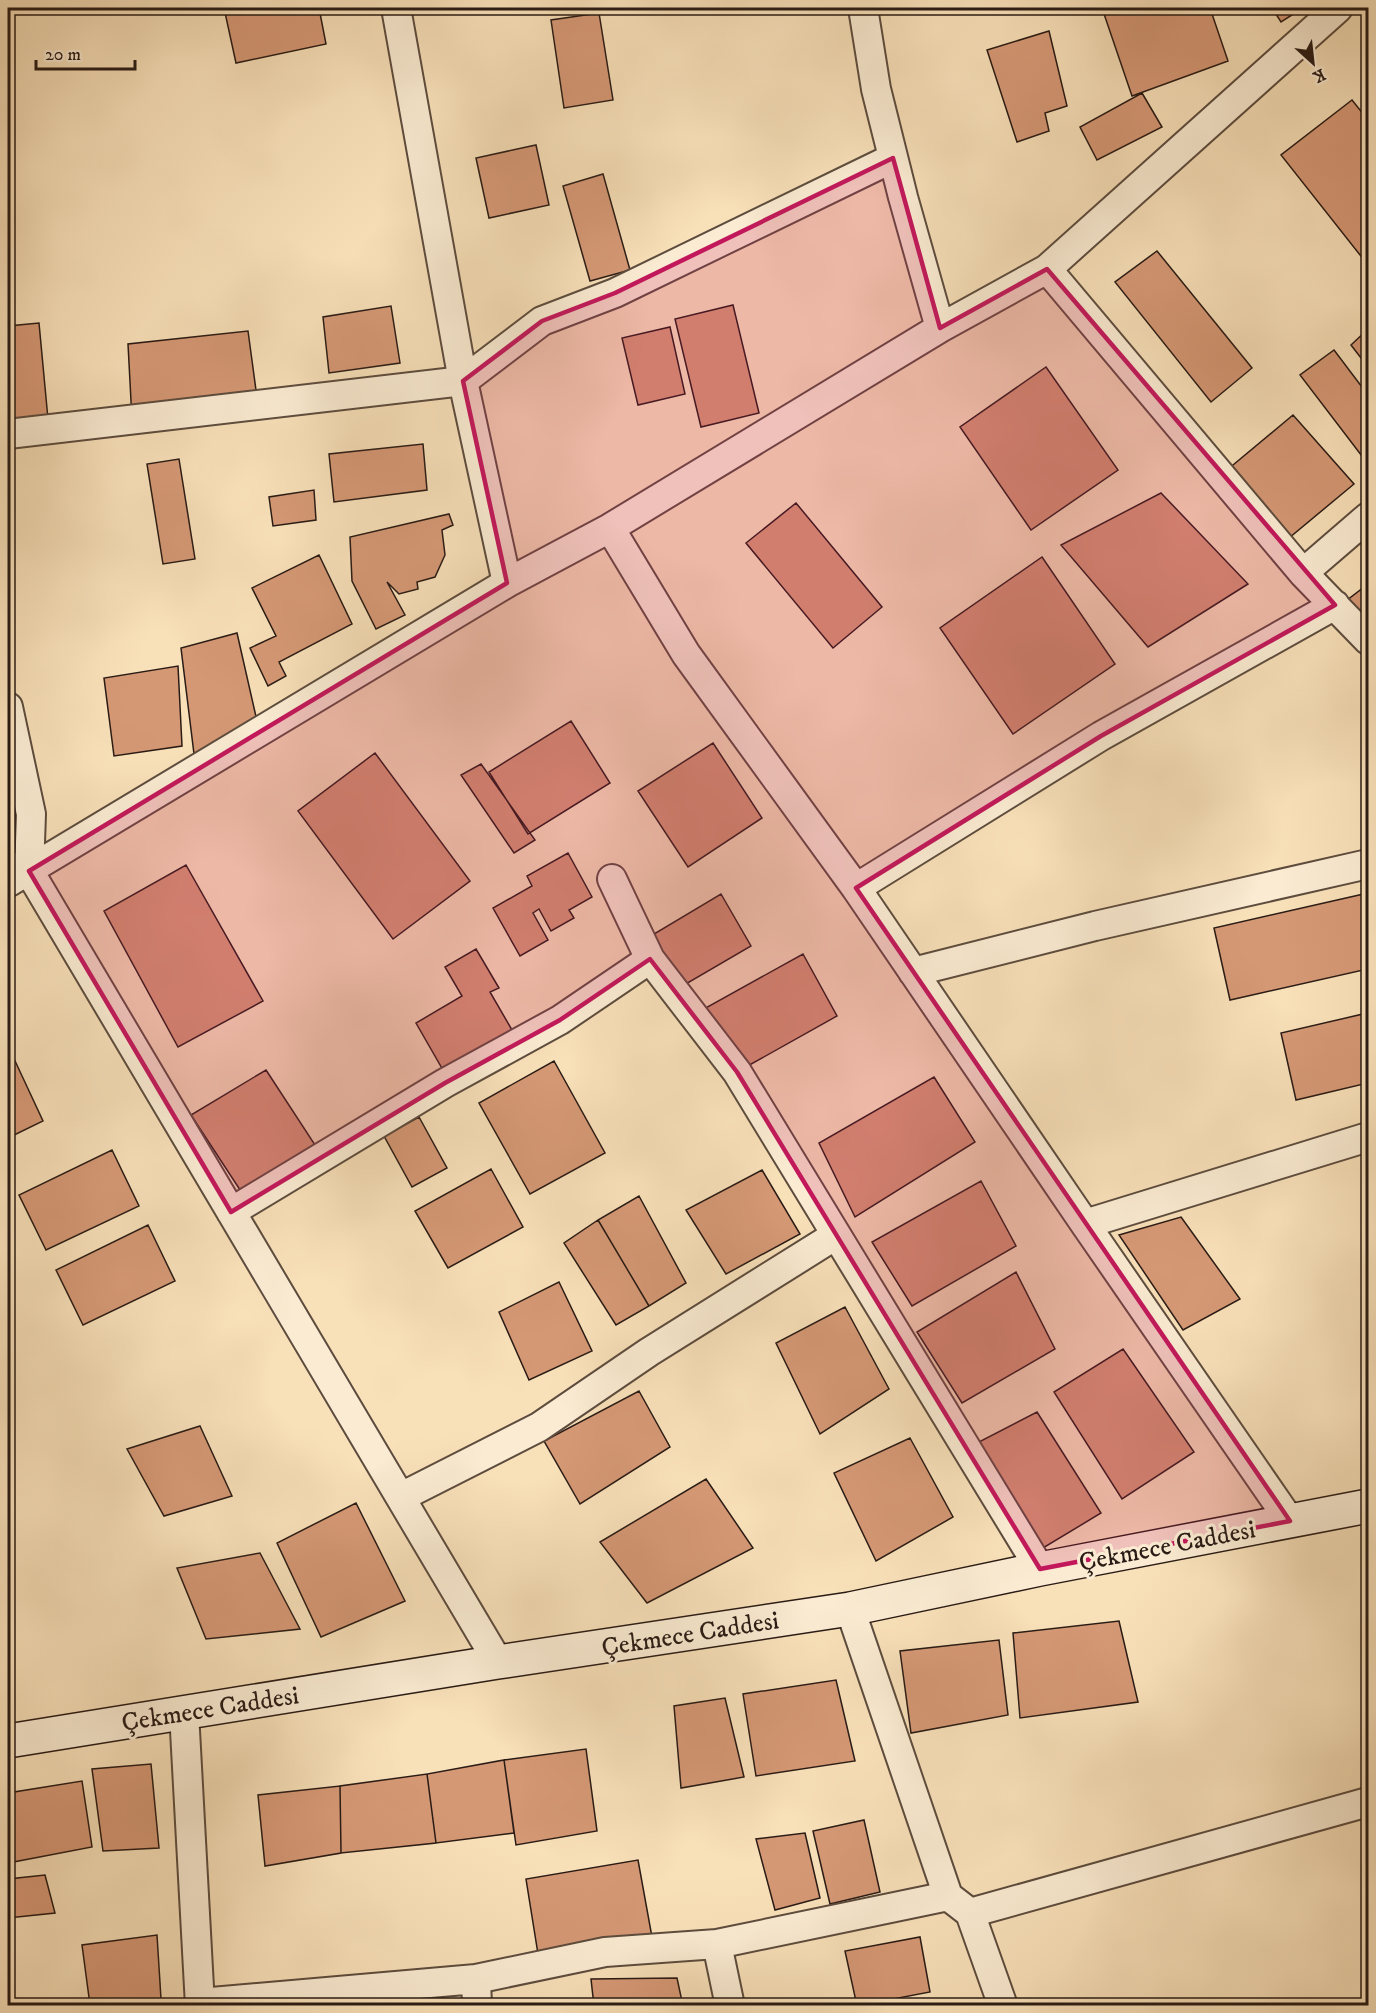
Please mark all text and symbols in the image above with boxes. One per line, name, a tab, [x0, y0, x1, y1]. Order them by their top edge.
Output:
scale bar	[36, 33, 135, 71]
north arrow	[1283, 33, 1343, 93]
text: 20 m	[45, 44, 81, 66]
text: K	[1309, 64, 1329, 87]
street label: Çekmece Caddesi	[1076, 1513, 1258, 1580]
street label: Çekmece Caddesi	[599, 1604, 781, 1665]
street label: Çekmece Caddesi	[119, 1679, 301, 1740]

